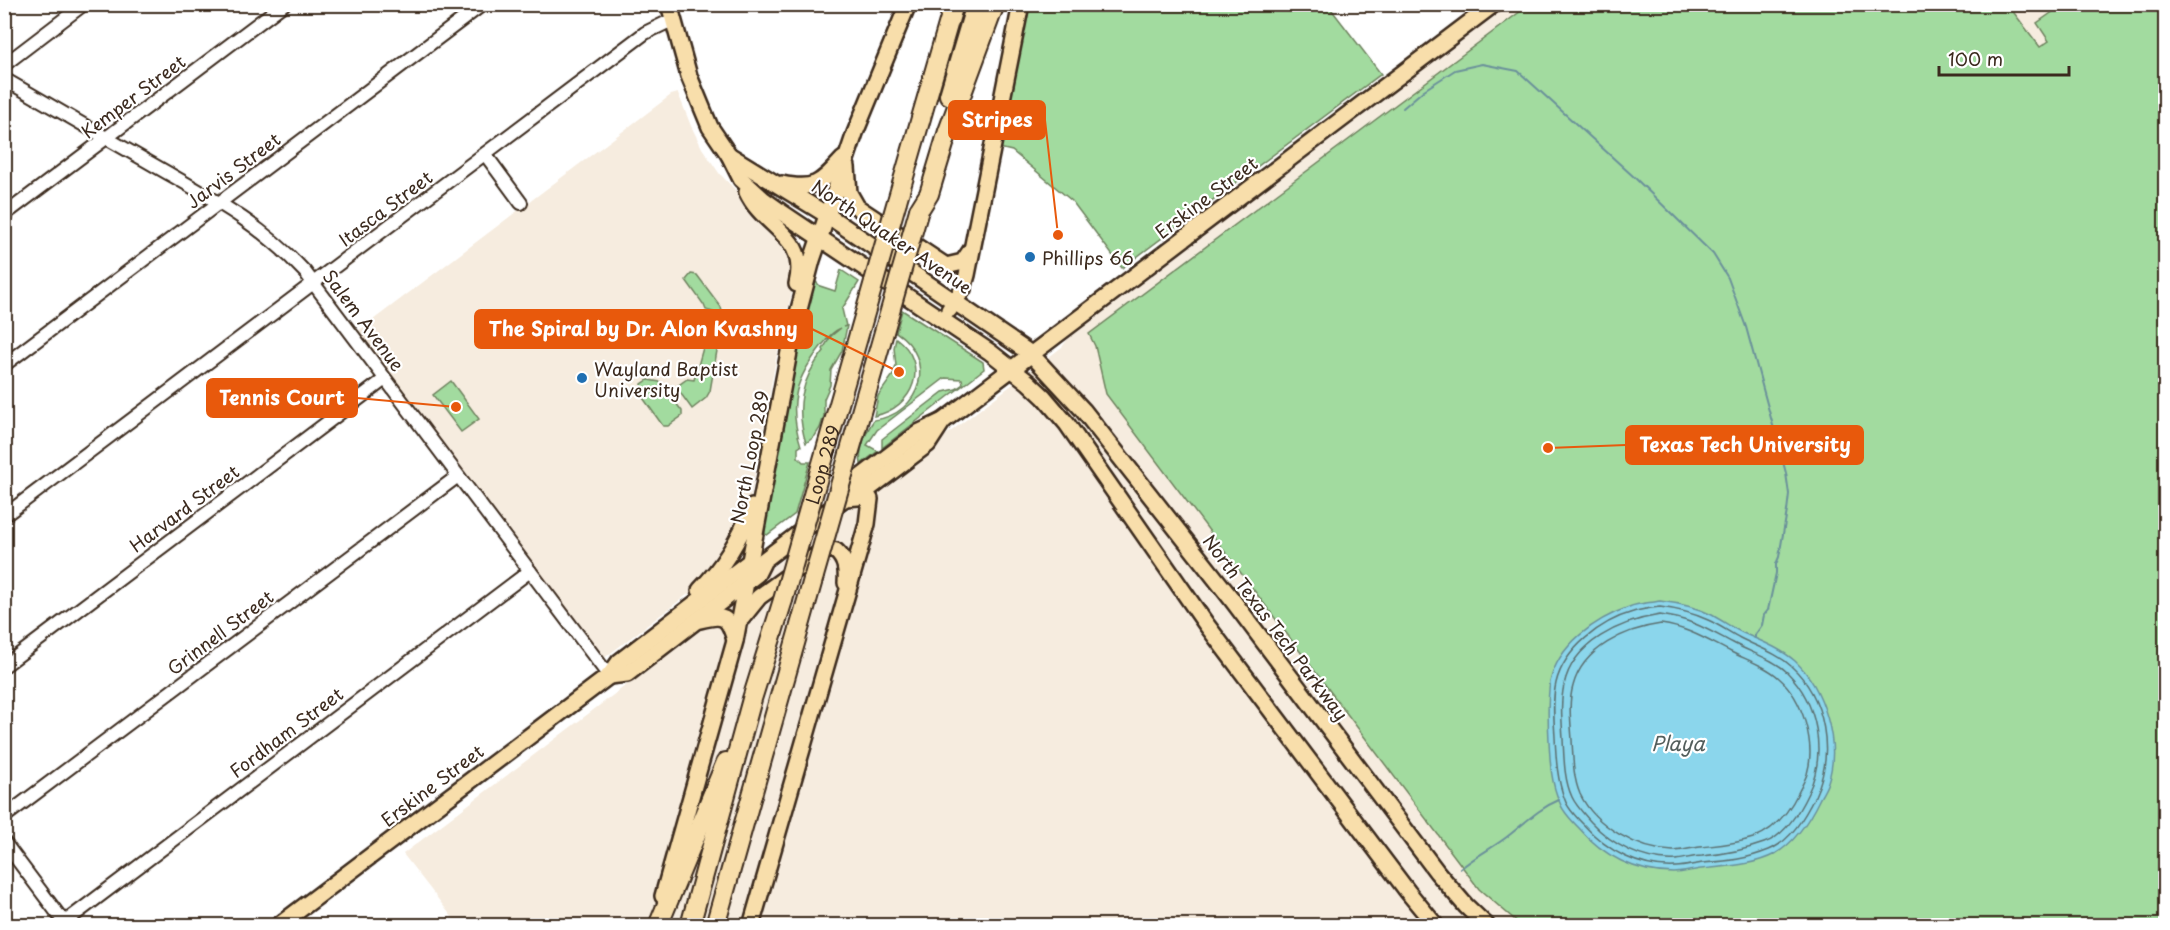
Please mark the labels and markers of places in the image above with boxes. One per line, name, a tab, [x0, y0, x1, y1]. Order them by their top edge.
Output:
callout: Stripes	[949, 101, 1045, 139]
place label: Phillips 66	[1042, 244, 1134, 271]
marker: Phillips 66	[1023, 250, 1037, 264]
callout: The Spiral by Dr. Alon Kvashny	[475, 310, 812, 348]
place label: Wayland Baptist University	[594, 355, 738, 403]
marker: Wayland Baptist University	[575, 371, 589, 385]
callout: Tennis Court	[207, 379, 357, 417]
callout: Texas Tech University	[1626, 426, 1863, 464]

